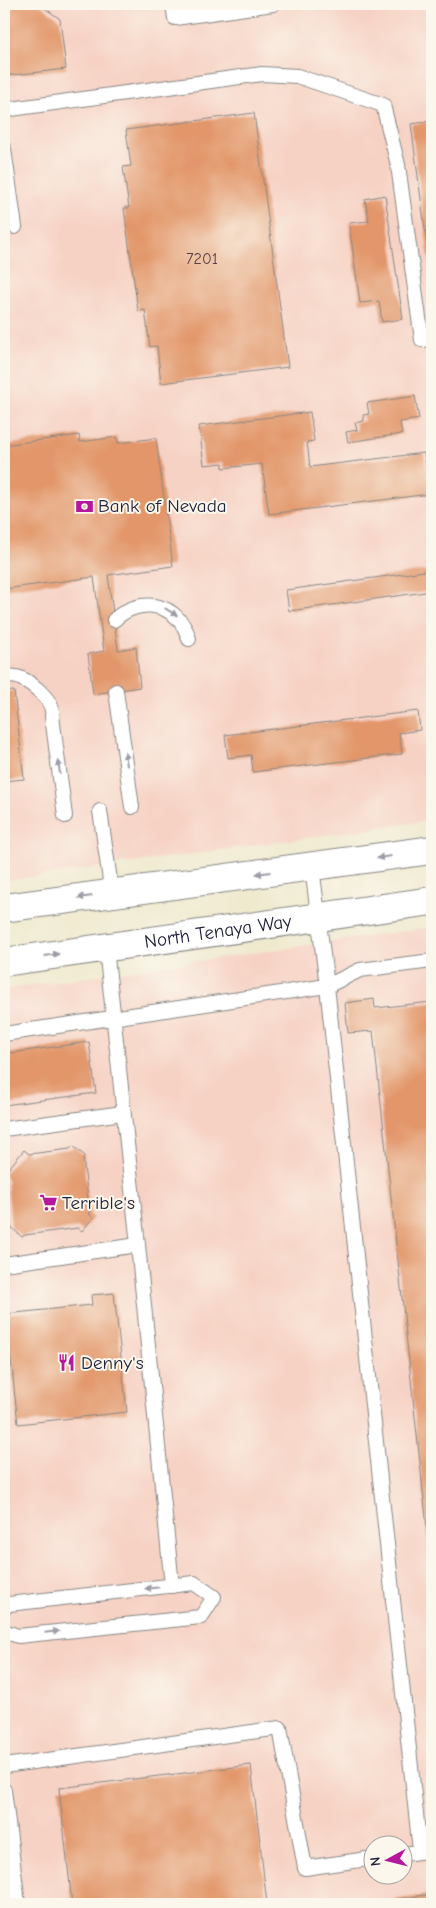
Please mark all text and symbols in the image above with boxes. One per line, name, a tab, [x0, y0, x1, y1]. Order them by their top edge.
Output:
house number: 7201	[186, 250, 218, 268]
place label: Bank of Nevada	[98, 495, 227, 517]
bank icon: Bank of Nevada	[74, 496, 94, 516]
one-way arrow	[165, 608, 178, 617]
one-way arrow	[121, 750, 129, 766]
one-way arrow	[54, 759, 62, 775]
one-way arrow	[376, 853, 392, 861]
one-way arrow	[255, 869, 271, 877]
one-way arrow	[77, 894, 93, 902]
street label: North Tenaya Way	[143, 910, 293, 953]
one-way arrow	[44, 951, 60, 959]
place label: Terrible's	[62, 1192, 135, 1214]
supermarket icon: Terrible's	[38, 1193, 58, 1213]
place label: Denny's	[81, 1352, 144, 1374]
restaurant icon: Denny's	[57, 1353, 77, 1373]
one-way arrow	[144, 1584, 160, 1592]
one-way arrow	[44, 1628, 60, 1636]
north arrow	[364, 1836, 414, 1886]
text: N	[367, 1856, 385, 1867]

